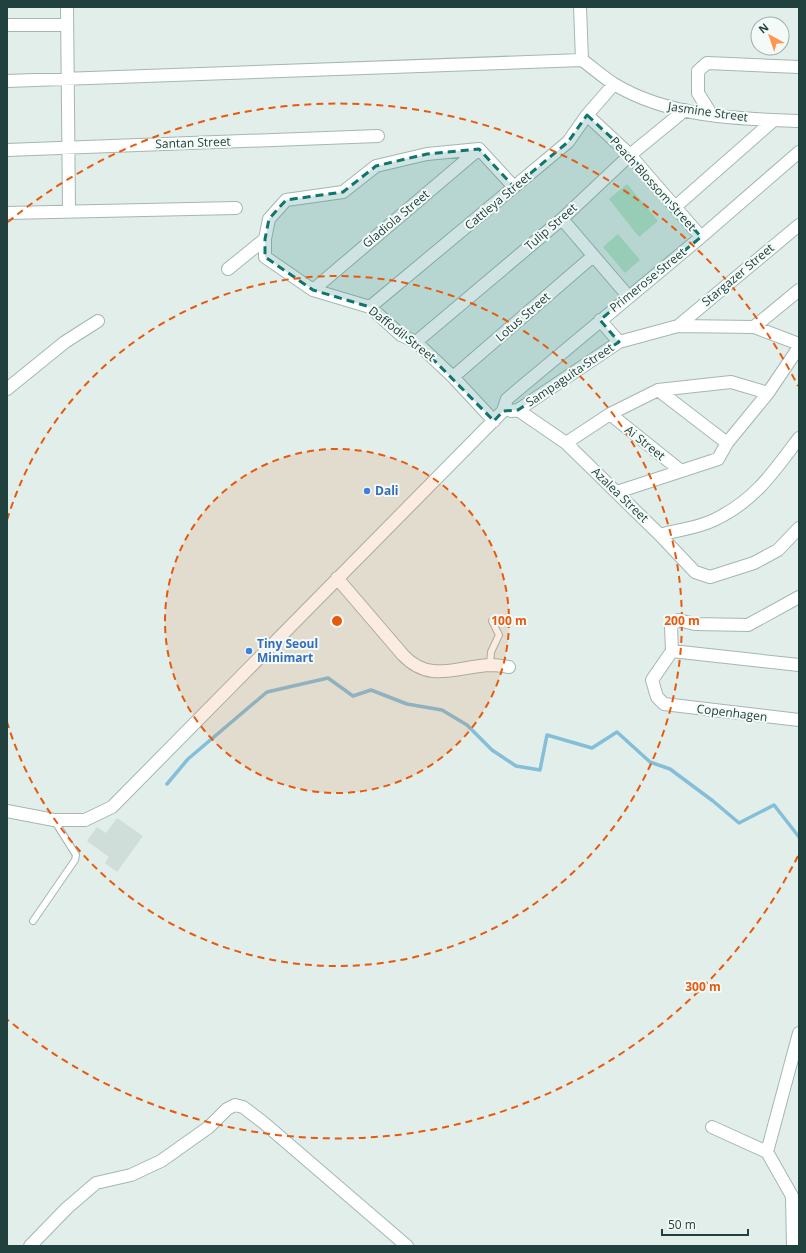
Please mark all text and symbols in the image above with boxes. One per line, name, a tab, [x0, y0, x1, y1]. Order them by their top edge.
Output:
north arrow	[750, 16, 790, 56]
text: N	[755, 19, 772, 37]
street label: Jasmine Street	[666, 97, 749, 126]
street label: Santan Street	[155, 133, 231, 152]
street label: Peach Blossom Street	[606, 133, 700, 234]
street label: Cattleya Street	[461, 168, 535, 233]
street label: Gladiola Street	[359, 186, 433, 252]
street label: Tulip Street	[521, 199, 580, 254]
street label: Stargazer Street	[698, 239, 777, 310]
street label: Primerose Street	[606, 243, 690, 316]
street label: Lotus Street	[492, 288, 554, 345]
street label: Daffodil Street	[365, 302, 439, 365]
street label: Sampaguita Street	[522, 339, 617, 410]
street label: Ai Street	[622, 421, 669, 464]
street label: Azalea Street	[588, 463, 652, 526]
place label: Dali	[375, 482, 398, 499]
marker: Dali	[362, 486, 372, 496]
text: 100 m	[491, 612, 527, 629]
text: 200 m	[664, 612, 700, 629]
centre of rings	[330, 614, 344, 628]
place label: Tiny Seoul Minimart	[257, 635, 318, 666]
marker: Tiny Seoul Minimart	[244, 646, 254, 656]
street label: Copenhagen	[696, 700, 768, 725]
text: 300 m	[685, 978, 721, 995]
scale bar	[662, 1211, 748, 1237]
text: 50 m	[668, 1216, 696, 1233]

